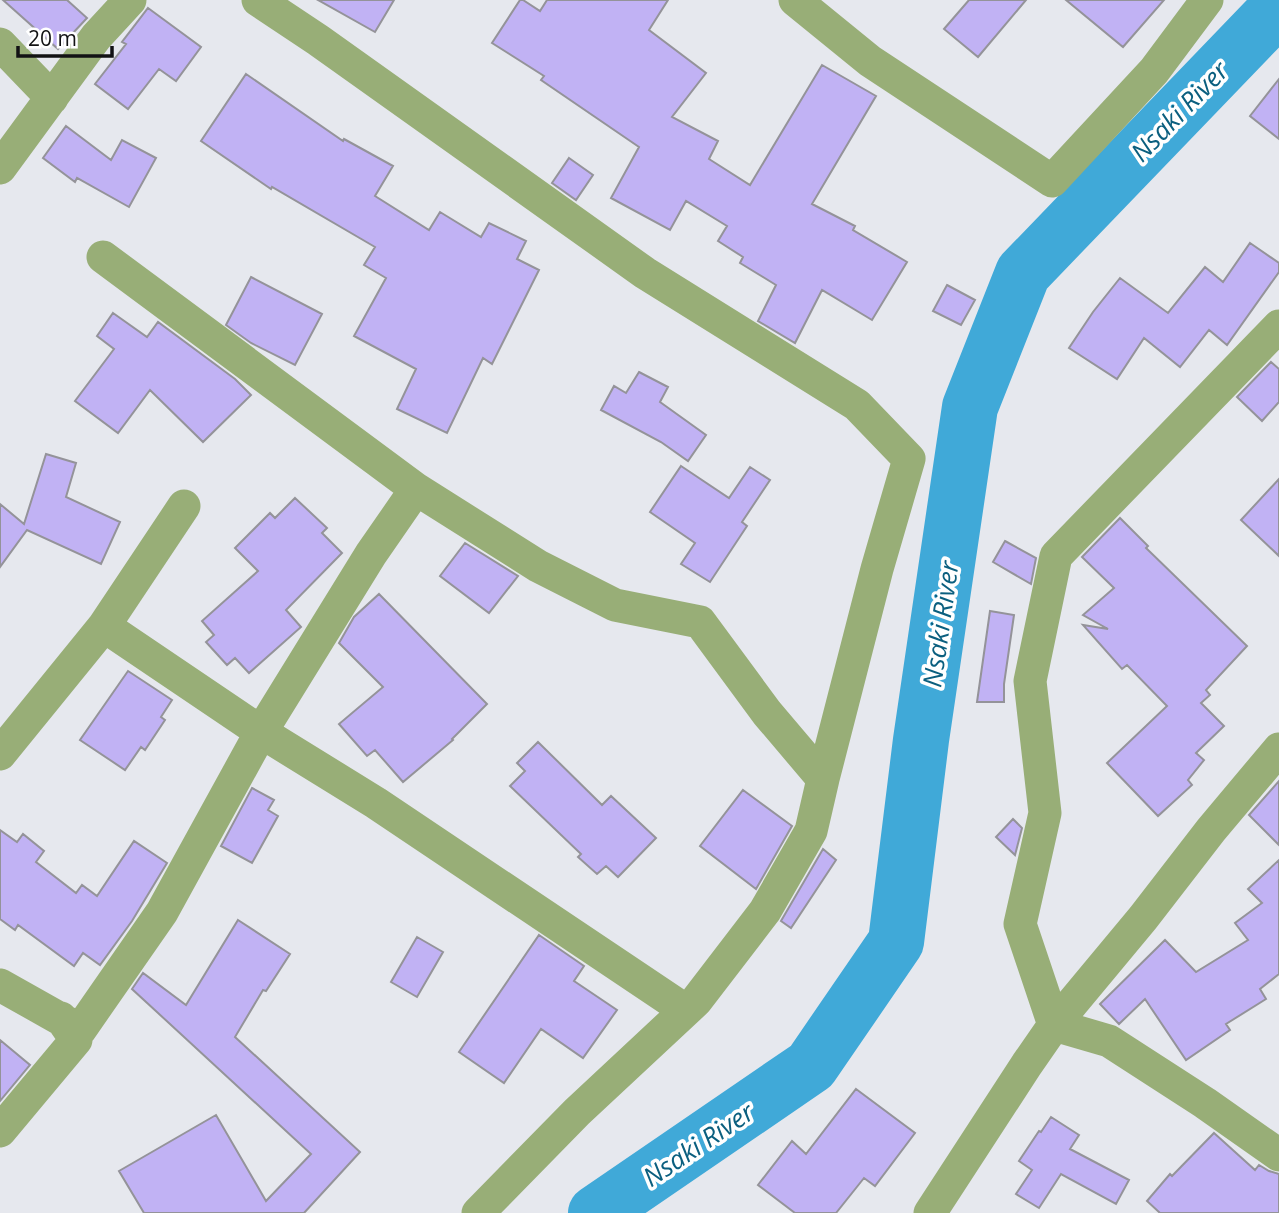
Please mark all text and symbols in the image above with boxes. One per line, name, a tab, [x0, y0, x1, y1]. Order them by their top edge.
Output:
scale bar	[18, 14, 112, 58]
text: 20 m	[28, 24, 77, 52]
water label: Nsaki River	[1122, 52, 1237, 169]
water label: Nsaki River	[913, 557, 967, 689]
water label: Nsaki River	[635, 1093, 762, 1194]

